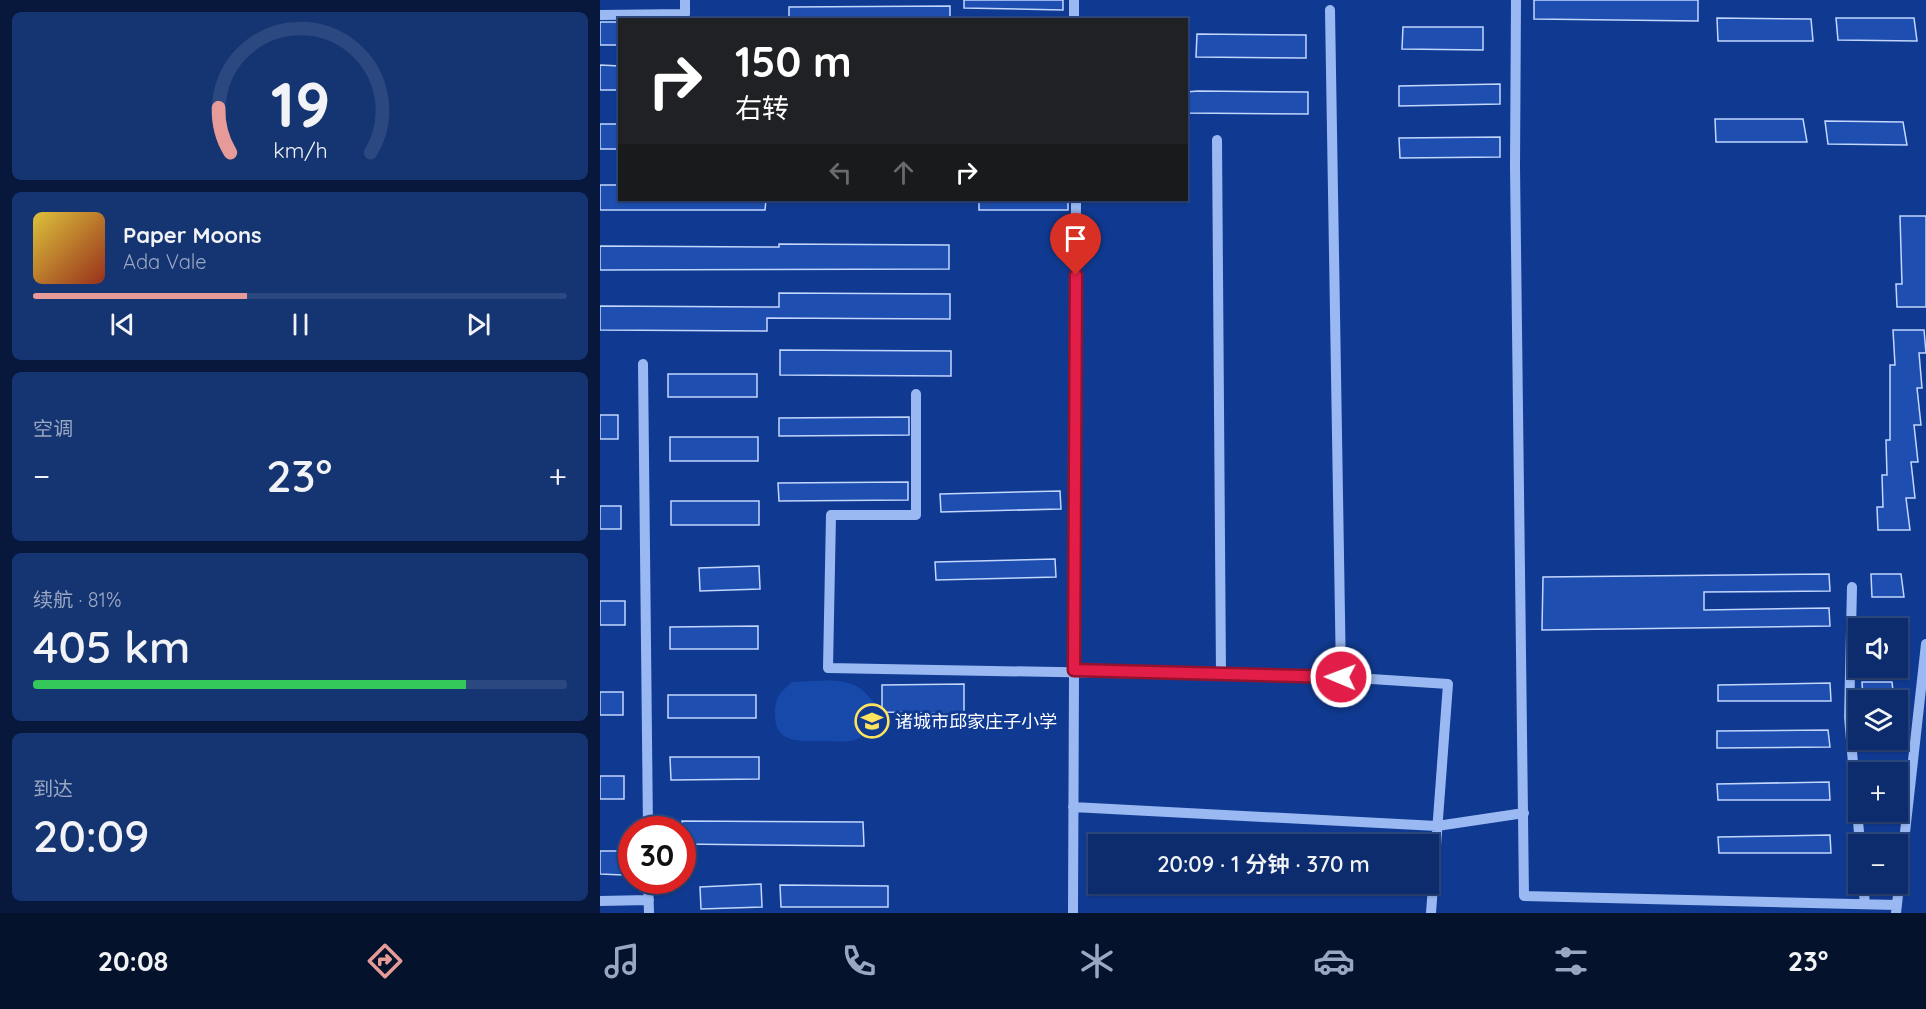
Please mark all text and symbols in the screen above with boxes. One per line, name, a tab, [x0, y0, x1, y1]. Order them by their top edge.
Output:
text: 150 m	[735, 35, 852, 88]
icon: right	[636, 42, 714, 120]
text: 19	[270, 65, 330, 143]
text: 右转	[735, 91, 789, 125]
text: km/h	[273, 137, 327, 163]
icon: left	[824, 156, 857, 189]
icon: ahead	[887, 156, 920, 189]
icon: right	[950, 156, 983, 189]
pin	[1050, 213, 1101, 275]
text: Paper Moons	[123, 221, 262, 249]
icon: arrive	[1059, 222, 1092, 255]
text: Ada Vale	[123, 249, 207, 274]
icon: previous	[106, 308, 139, 341]
icon: pause	[284, 308, 317, 341]
icon: next	[462, 308, 495, 341]
text: 空调	[33, 416, 73, 441]
text: 23°	[266, 447, 332, 503]
text: −	[33, 455, 50, 496]
text: +	[548, 455, 567, 496]
text: 续航 · 81%	[33, 587, 122, 612]
text: 405 km	[33, 618, 190, 674]
map controls	[1848, 618, 1908, 894]
button: sound	[1848, 618, 1908, 678]
position arrow	[1309, 645, 1373, 709]
button: layers	[1848, 690, 1908, 750]
school or university icon: 诸城市邱家庄子小学	[854, 703, 890, 739]
place label: 诸城市邱家庄子小学	[895, 710, 1057, 733]
button: +	[1848, 762, 1908, 822]
text: 到达	[33, 776, 73, 801]
text: 20:09	[33, 807, 150, 863]
speed limit sign: 30	[618, 816, 696, 894]
button: −	[1848, 834, 1908, 894]
text: 20:09 · 1 分钟 · 370 m	[1157, 850, 1370, 878]
icon: directions	[364, 940, 406, 982]
icon: music	[601, 940, 643, 982]
icon: phone	[838, 940, 880, 982]
icon: climate	[1076, 940, 1118, 982]
icon: car	[1313, 940, 1355, 982]
icon: filters	[1550, 940, 1592, 982]
text: 20:08	[98, 944, 168, 978]
text: 23°	[1788, 944, 1828, 978]

